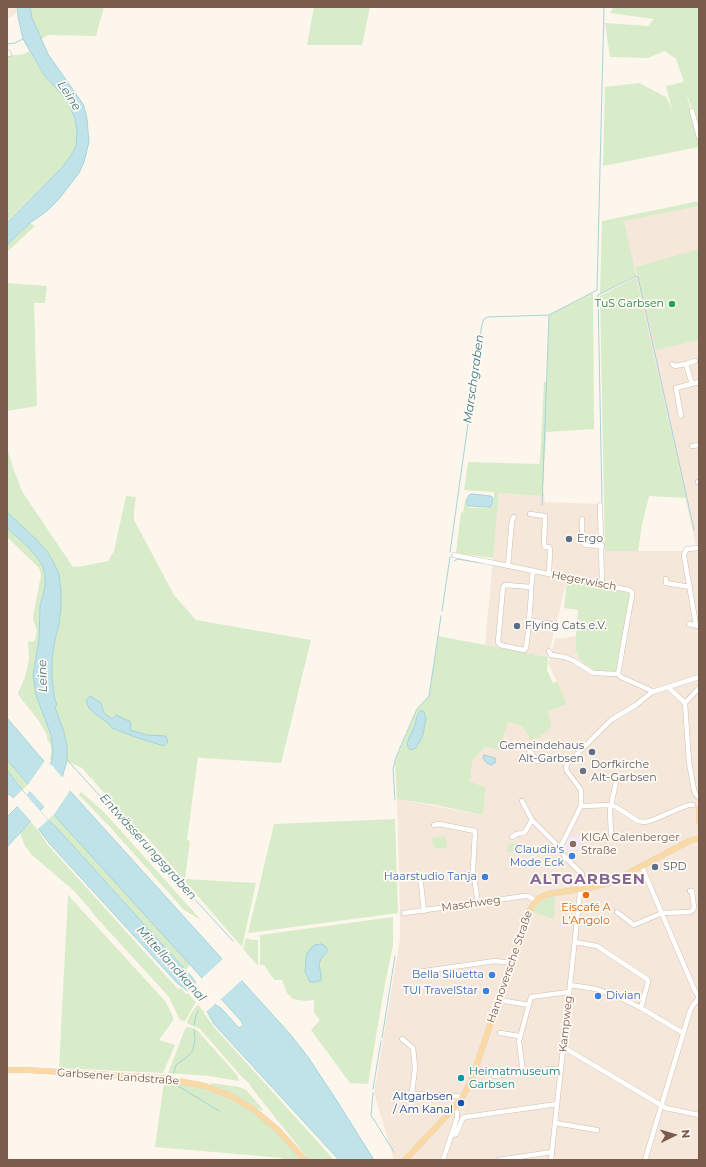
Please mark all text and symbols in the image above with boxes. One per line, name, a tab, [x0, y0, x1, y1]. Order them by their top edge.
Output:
water label: Leine	[54, 78, 84, 114]
place label: TuS Garbsen	[595, 297, 664, 311]
marker: TuS Garbsen	[667, 299, 677, 309]
water label: Marschgraben	[461, 334, 487, 424]
place label: Ergo	[577, 532, 603, 546]
marker: Ergo	[564, 534, 574, 544]
street label: Hegerwisch	[550, 568, 618, 594]
place label: Flying Cats e.V.	[525, 619, 607, 633]
marker: Flying Cats e.V.	[512, 621, 522, 631]
water label: Leine	[35, 659, 51, 693]
place label: Gemeindehaus Alt-Garbsen	[499, 739, 584, 765]
marker: Gemeindehaus Alt-Garbsen	[587, 747, 597, 757]
place label: Dorfkirche Alt-Garbsen	[591, 758, 657, 784]
marker: Dorfkirche Alt-Garbsen	[578, 766, 588, 776]
water label: Entwässerungsgraben	[96, 791, 200, 903]
place label: KIGA Calenberger Straße	[581, 831, 680, 857]
marker: KIGA Calenberger Straße	[568, 839, 578, 849]
place label: Claudia's Mode Eck	[510, 843, 564, 869]
marker: Claudia's Mode Eck	[567, 851, 577, 861]
place label: SPD	[663, 860, 687, 874]
marker: SPD	[650, 862, 660, 872]
place label: Haarstudio Tanja	[384, 870, 477, 884]
district label: ALTGARBSEN	[530, 871, 646, 889]
marker: Haarstudio Tanja	[480, 872, 490, 882]
marker: Eiscafé A L'Angolo	[581, 890, 591, 900]
street label: Maschweg	[441, 893, 501, 915]
place label: Eiscafé A L'Angolo	[561, 901, 611, 927]
street label: Hannoversche Straße	[485, 909, 535, 1025]
water label: Mittellandkanal	[133, 923, 209, 1005]
place label: Bella Siluetta	[412, 968, 484, 982]
marker: Bella Siluetta	[487, 970, 497, 980]
place label: TUI TravelStar	[403, 984, 478, 998]
marker: TUI TravelStar	[481, 986, 491, 996]
place label: Divian	[606, 989, 641, 1003]
marker: Divian	[593, 991, 603, 1001]
street label: Kampweg	[556, 995, 576, 1053]
place label: Heimatmuseum Garbsen	[469, 1065, 560, 1091]
street label: Garbsener Landstraße	[57, 1066, 179, 1088]
marker: Heimatmuseum Garbsen	[456, 1073, 466, 1083]
place label: Altgarbsen / Am Kanal	[393, 1090, 453, 1116]
marker: Altgarbsen / Am Kanal	[456, 1098, 466, 1108]
north arrow	[654, 1115, 694, 1155]
text: N	[679, 1129, 693, 1139]

